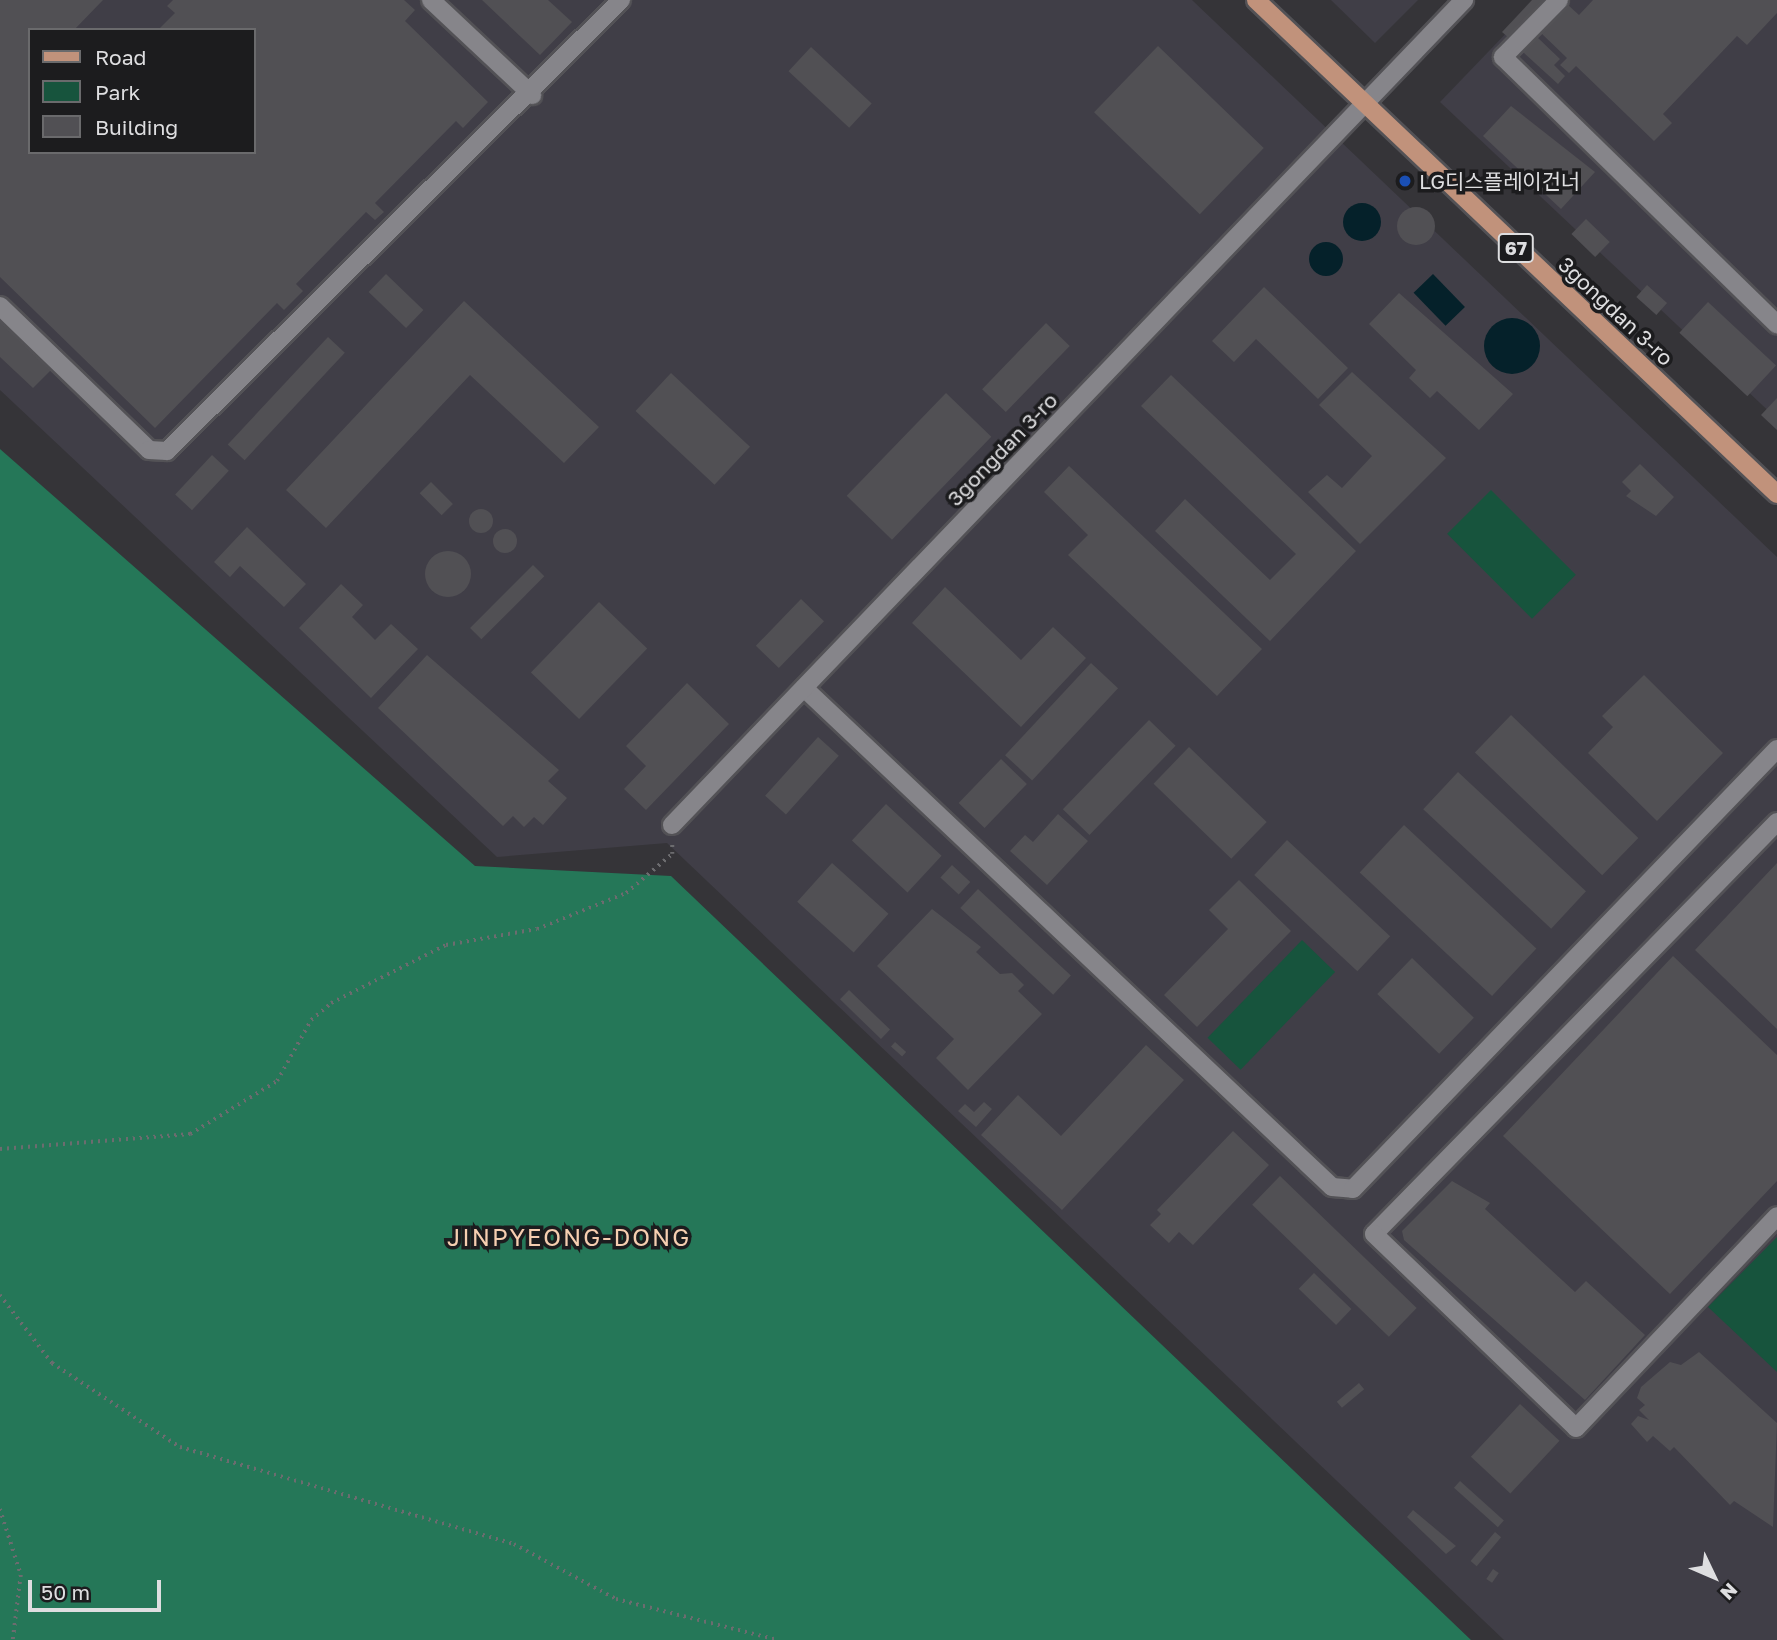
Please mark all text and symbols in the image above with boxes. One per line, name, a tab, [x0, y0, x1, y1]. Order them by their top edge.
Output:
legend	[28, 28, 256, 154]
text: Road	[95, 44, 146, 70]
text: Park	[95, 79, 140, 105]
text: Building	[95, 114, 178, 140]
place label: LG디스플레이건너	[1419, 168, 1580, 194]
marker: LG디스플레이건너	[1397, 173, 1413, 189]
road number: 67	[1497, 232, 1535, 264]
street label: 3gongdan 3-ro	[1553, 252, 1679, 370]
street label: 3gongdan 3-ro	[942, 387, 1062, 511]
district label: JINPYEONG-DONG	[449, 1223, 689, 1251]
north arrow	[1679, 1542, 1749, 1612]
scale bar	[32, 1566, 164, 1610]
text: 50 m	[41, 1579, 90, 1605]
text: N	[1716, 1579, 1743, 1605]

